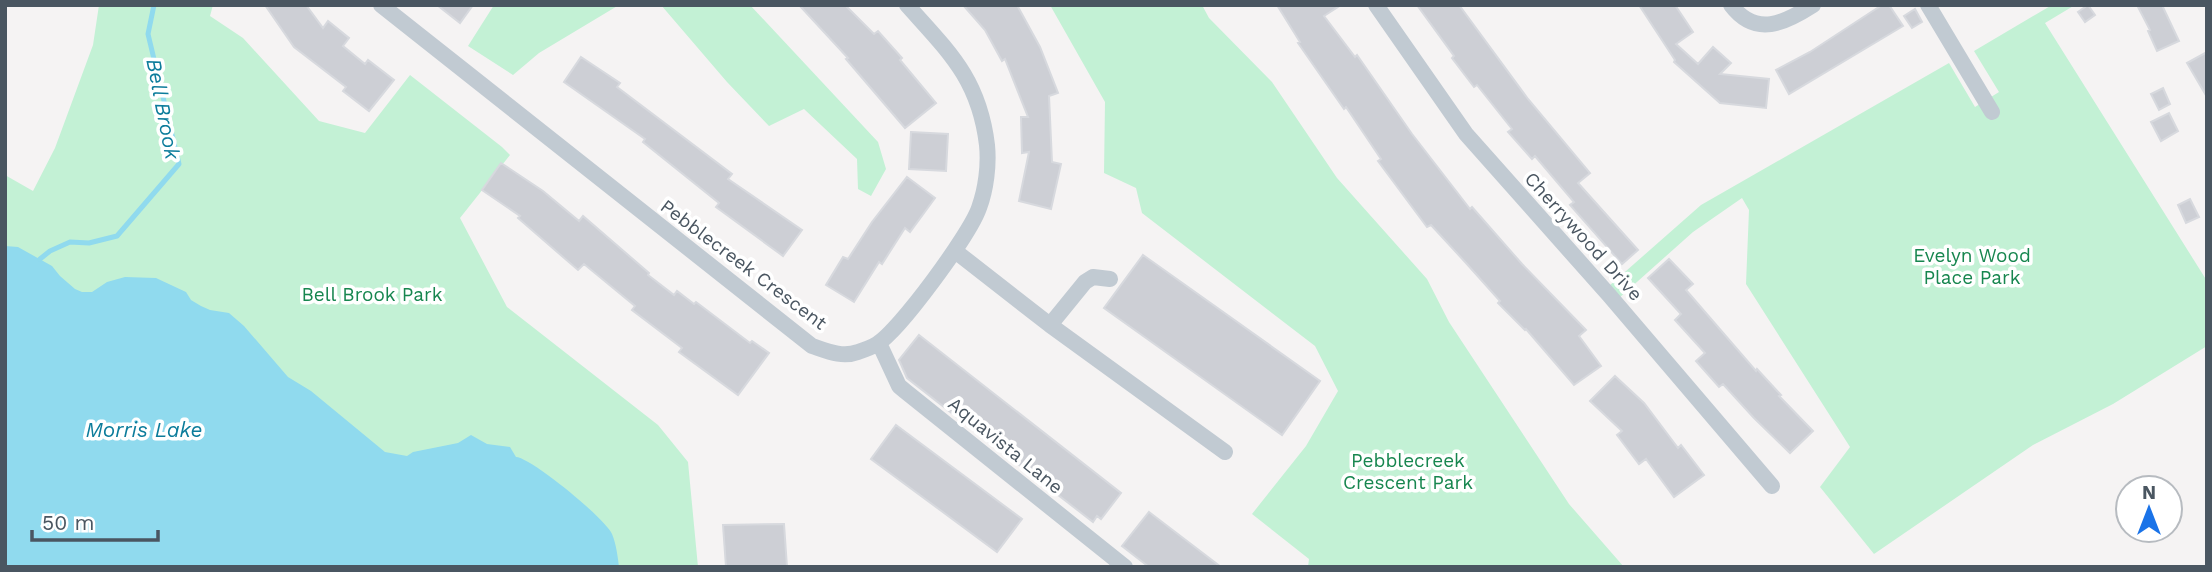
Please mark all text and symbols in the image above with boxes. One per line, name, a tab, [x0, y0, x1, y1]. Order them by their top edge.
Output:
water label: Bell Brook	[141, 56, 186, 162]
street label: Cherrywood Drive	[1520, 167, 1647, 305]
street label: Pebblecreek Crescent	[656, 194, 832, 335]
park label: Evelyn Wood Place Park	[1913, 244, 2031, 289]
park label: Bell Brook Park	[301, 283, 443, 306]
street label: Aquavista Lane	[944, 392, 1068, 499]
water label: Morris Lake	[85, 417, 203, 442]
park label: Pebblecreek Crescent Park	[1343, 449, 1473, 494]
north arrow	[2114, 474, 2184, 544]
text: N	[2142, 481, 2156, 504]
scale bar	[32, 498, 158, 542]
text: 50 m	[42, 510, 94, 535]

